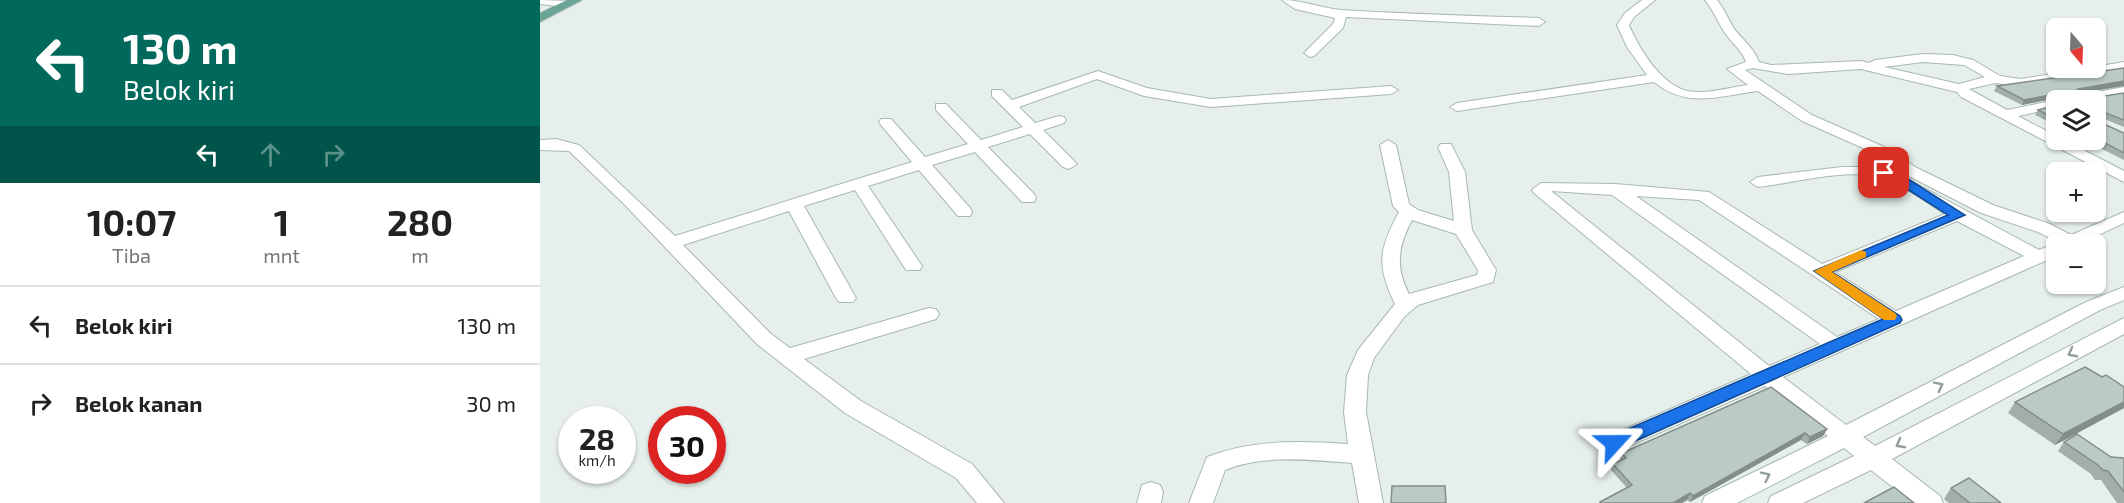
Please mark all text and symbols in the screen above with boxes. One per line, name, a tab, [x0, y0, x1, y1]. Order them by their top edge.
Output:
north arrow	[2046, 18, 2106, 78]
map controls	[2046, 18, 2106, 294]
text: 130 m	[123, 22, 238, 72]
icon: left	[24, 24, 102, 102]
text: Belok kiri	[123, 73, 235, 105]
button: layers	[2046, 90, 2106, 150]
icon: left	[191, 138, 224, 171]
icon: ahead	[254, 138, 287, 171]
icon: right	[317, 138, 350, 171]
pin	[1858, 147, 1909, 198]
icon: arrive	[1867, 156, 1900, 189]
button: +	[2046, 162, 2106, 222]
text: 10:07	[87, 200, 176, 243]
text: 1	[274, 200, 289, 243]
text: 280	[387, 200, 453, 243]
button: −	[2046, 234, 2106, 294]
text: Tiba	[112, 243, 151, 267]
text: mnt	[263, 243, 300, 267]
text: m	[411, 243, 429, 267]
icon: left	[24, 309, 57, 342]
text: Belok kiri	[75, 312, 172, 338]
text: 130 m	[458, 312, 516, 338]
one-way arrow	[2068, 346, 2079, 357]
one-way arrow	[1932, 381, 1943, 393]
icon: right	[24, 387, 57, 420]
text: Belok kanan	[75, 390, 202, 416]
text: 30 m	[466, 390, 516, 416]
speed limit sign: 30	[648, 406, 726, 484]
position arrow	[1582, 411, 1646, 475]
text: 28	[579, 420, 615, 456]
one-way arrow	[1896, 437, 1906, 448]
text: km/h	[578, 451, 616, 469]
one-way arrow	[1760, 472, 1771, 484]

